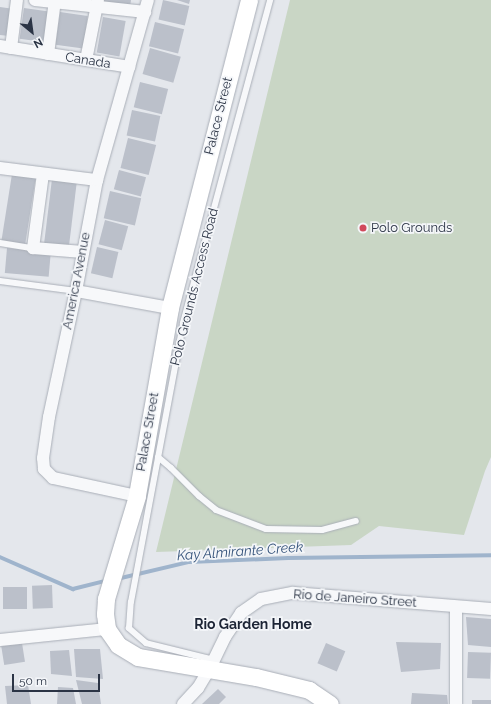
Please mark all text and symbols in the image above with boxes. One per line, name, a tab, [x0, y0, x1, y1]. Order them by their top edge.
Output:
north arrow	[12, 12, 52, 52]
text: N	[31, 35, 45, 51]
street label: Canada	[64, 50, 112, 72]
street label: Palace Street	[202, 75, 236, 157]
street label: Polo Grounds Access Road	[168, 206, 222, 368]
place label: Polo Grounds	[371, 220, 452, 236]
marker: Polo Grounds	[358, 223, 368, 233]
street label: America Avenue	[60, 231, 94, 331]
street label: Palace Street	[133, 391, 163, 473]
water label: Kay Almirante Creek	[176, 538, 304, 564]
street label: Rio de Janeiro Street	[293, 587, 417, 611]
district label: Rio Garden Home	[194, 616, 312, 632]
scale bar	[14, 666, 102, 692]
text: 50 m	[19, 674, 47, 688]

